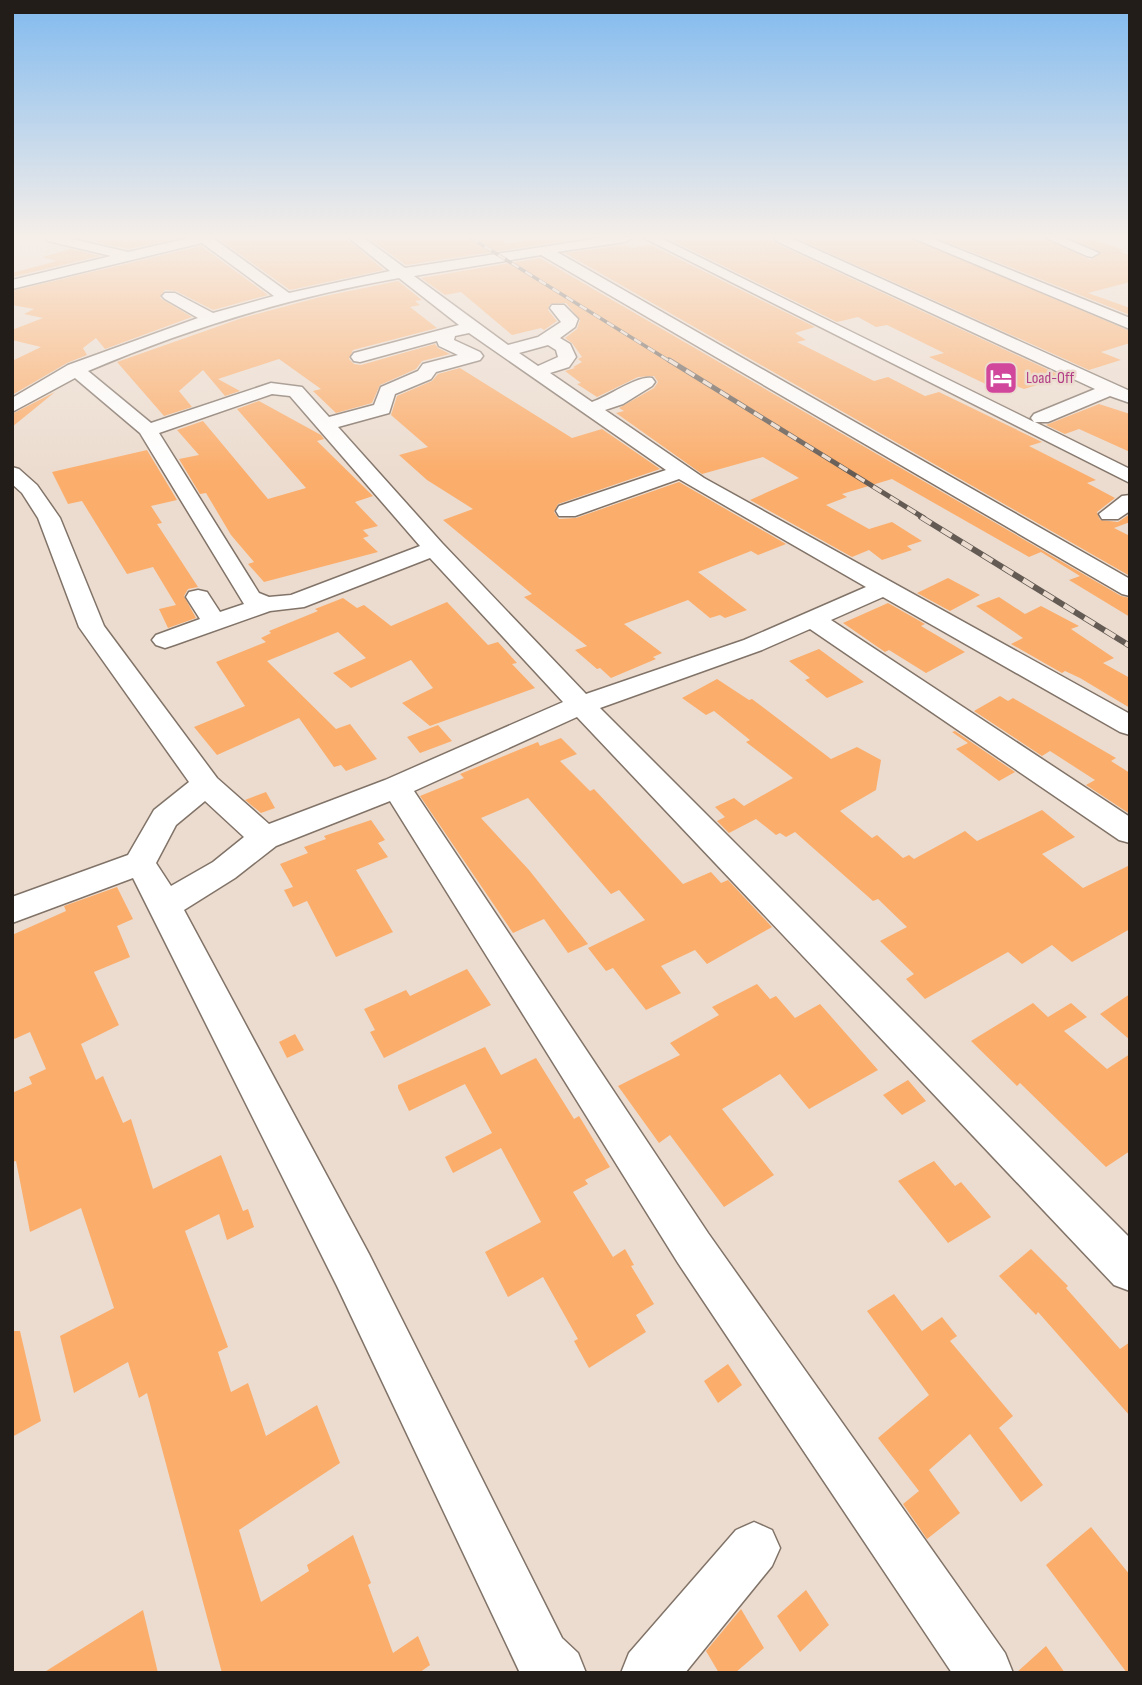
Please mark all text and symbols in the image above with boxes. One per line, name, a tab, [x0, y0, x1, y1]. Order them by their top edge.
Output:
hotel icon: Load-Off	[982, 359, 1020, 397]
place label: Load-Off	[1026, 369, 1075, 388]

